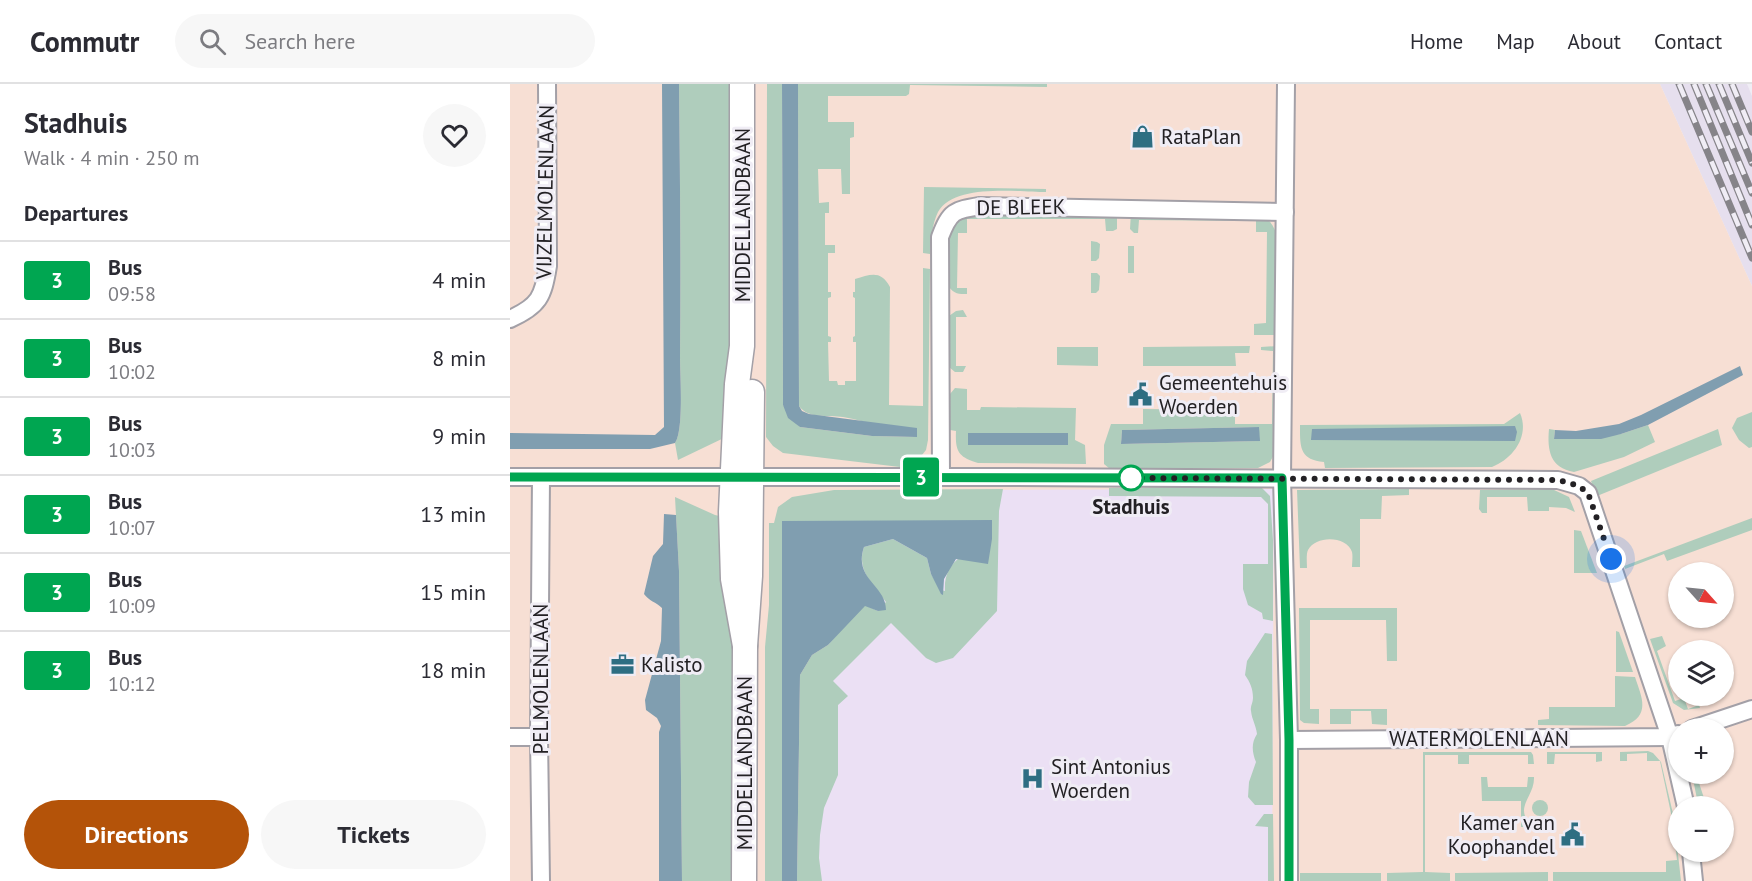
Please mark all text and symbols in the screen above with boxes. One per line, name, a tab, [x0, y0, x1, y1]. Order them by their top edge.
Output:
search box	[175, 14, 595, 68]
text: Commutr	[30, 23, 139, 60]
icon: search	[196, 25, 229, 58]
text: Search here	[244, 27, 355, 55]
text: Home	[1410, 28, 1463, 55]
text: Map	[1496, 28, 1535, 55]
text: About	[1568, 28, 1621, 55]
text: Contact	[1654, 28, 1722, 55]
text: Stadhuis	[24, 104, 127, 141]
button: heart	[423, 104, 486, 167]
street label: VIJZELMOLENLAAN	[530, 104, 560, 281]
shop icon: RataPlan	[1130, 123, 1156, 149]
place label: RataPlan	[1161, 123, 1241, 150]
street label: MIDDELLANDBAAN	[729, 128, 756, 302]
text: Walk · 4 min · 250 m	[24, 145, 200, 171]
street label: DE BLEEK	[976, 193, 1066, 221]
text: Departures	[24, 199, 128, 227]
text: Bus	[108, 253, 142, 281]
text: 4 min	[432, 266, 486, 294]
text: 3	[51, 267, 63, 294]
text: 09:58	[108, 281, 156, 307]
text: Bus	[108, 331, 142, 359]
text: 8 min	[432, 344, 486, 372]
text: 3	[51, 345, 63, 372]
text: 10:02	[108, 359, 156, 385]
place label: Gemeentehuis Woerden	[1159, 369, 1287, 420]
public building icon: Gemeentehuis Woerden	[1128, 381, 1154, 407]
text: Bus	[108, 409, 142, 437]
text: 9 min	[432, 422, 486, 450]
text: 3	[51, 423, 63, 450]
text: 10:03	[108, 437, 156, 463]
line badge: 3	[902, 458, 940, 496]
text: 3	[915, 464, 927, 491]
marker: Stadhuis	[1118, 465, 1144, 491]
text: Bus	[108, 487, 142, 515]
place label: Stadhuis	[1092, 493, 1170, 520]
text: 13 min	[420, 500, 486, 528]
text: 3	[51, 501, 63, 528]
text: 10:07	[108, 515, 156, 541]
your location	[1596, 544, 1626, 574]
north arrow	[1668, 562, 1734, 628]
map controls	[1668, 562, 1734, 862]
text: Bus	[108, 565, 142, 593]
text: 15 min	[420, 578, 486, 606]
text: 3	[51, 579, 63, 606]
text: 10:09	[108, 593, 156, 619]
street label: PELMOLENLAAN	[527, 604, 554, 754]
button: layers	[1668, 640, 1734, 706]
text: Bus	[108, 643, 142, 671]
office icon: Kalisto	[610, 651, 636, 677]
place label: Kalisto	[641, 651, 702, 678]
text: 18 min	[420, 656, 486, 684]
text: 3	[51, 657, 63, 684]
text: 10:12	[108, 671, 156, 697]
street label: MIDDELLANDBAAN	[731, 676, 758, 850]
button: +	[1668, 718, 1734, 784]
street label: WATERMOLENLAAN	[1389, 725, 1569, 752]
place label: Sint Antonius Woerden	[1051, 753, 1171, 804]
hospital icon: Sint Antonius Woerden	[1020, 765, 1046, 791]
button: −	[1668, 796, 1734, 862]
button: Directions	[24, 800, 249, 869]
button: Tickets	[261, 800, 486, 869]
place label: Kamer van Koophandel	[1448, 809, 1555, 860]
public building icon: Kamer van Koophandel	[1560, 821, 1586, 847]

